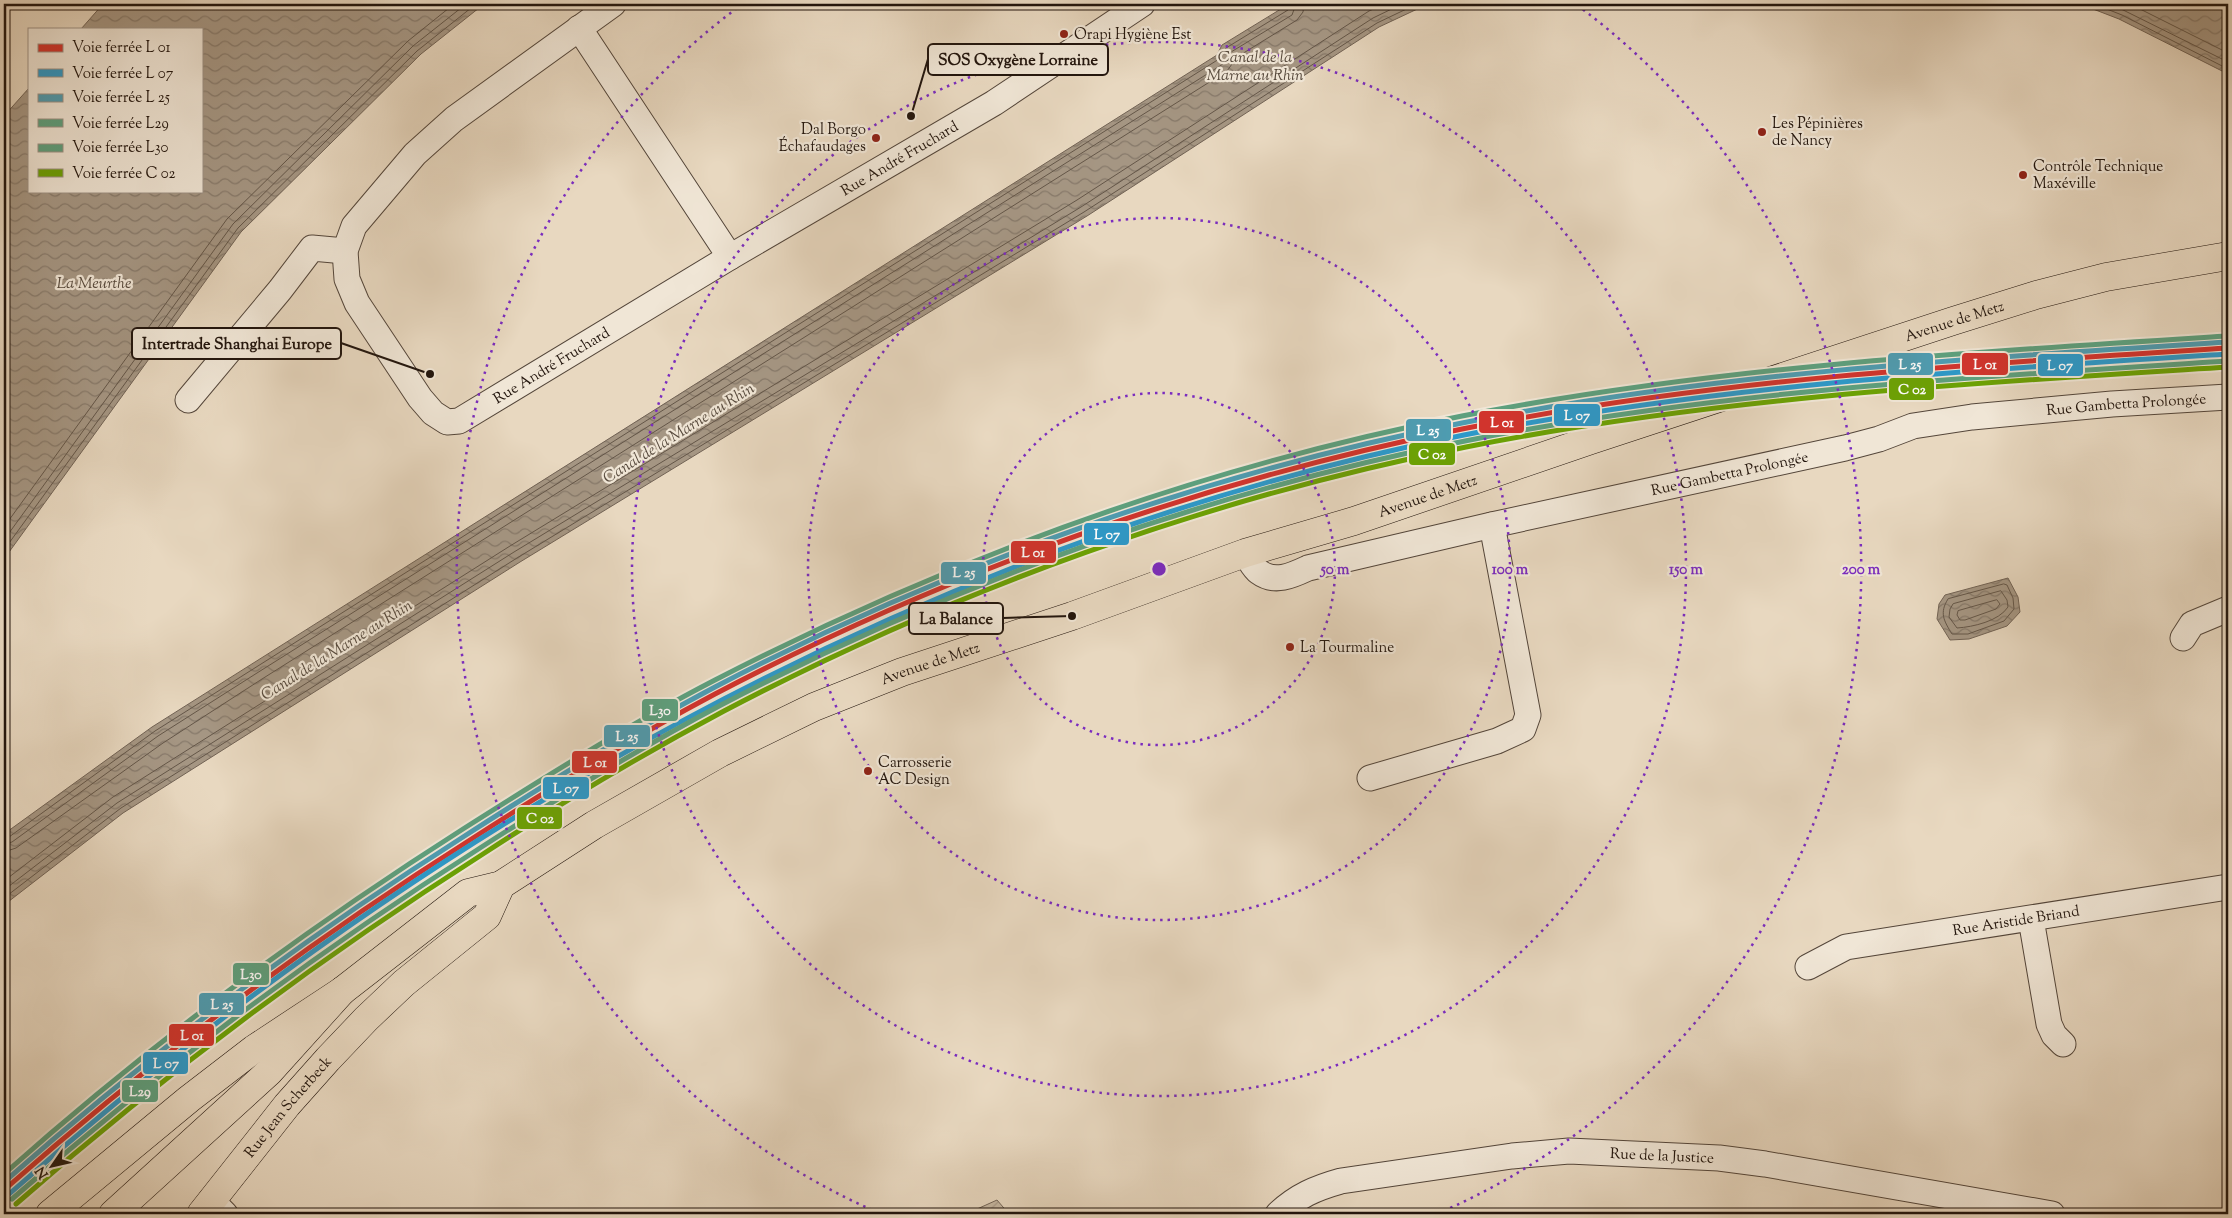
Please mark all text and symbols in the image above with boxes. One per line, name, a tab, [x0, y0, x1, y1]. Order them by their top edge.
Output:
place label: Orapi Hygiène Est	[1074, 25, 1192, 46]
legend	[28, 28, 202, 192]
marker: Orapi Hygiène Est	[1058, 28, 1070, 40]
text: Voie ferrée L 01	[72, 38, 171, 59]
callout: SOS Oxygène Lorraine	[928, 44, 1108, 75]
water label: Canal de la Marne au Rhin	[1207, 47, 1304, 88]
text: SOS Oxygène Lorraine	[938, 50, 1099, 73]
text: Voie ferrée L 07	[72, 64, 174, 85]
text: Voie ferrée L 25	[72, 88, 170, 109]
text: Voie ferrée L29	[72, 114, 169, 135]
place label: Les Pépinières de Nancy	[1772, 114, 1863, 152]
street label: Rue André Fruchard	[837, 117, 963, 202]
place label: Dal Borgo Échafaudages	[779, 120, 866, 158]
marker: Les Pépinières de Nancy	[1756, 126, 1768, 138]
marker: Dal Borgo Échafaudages	[870, 132, 882, 144]
text: Voie ferrée L30	[72, 138, 168, 159]
place label: Contrôle Technique Maxéville	[2033, 157, 2163, 195]
text: Voie ferrée C 02	[72, 164, 176, 185]
marker: Contrôle Technique Maxéville	[2017, 169, 2029, 181]
water label: La Meurthe	[57, 273, 131, 296]
street label: Avenue de Metz	[1902, 297, 2007, 348]
street label: Rue André Fruchard	[490, 323, 615, 410]
callout: Intertrade Shanghai Europe	[132, 328, 341, 359]
text: Intertrade Shanghai Europe	[142, 334, 332, 357]
line badge: L 25	[1887, 352, 1934, 376]
line badge: L 01	[1961, 352, 2009, 376]
line badge: L 07	[2037, 353, 2084, 377]
text: L 25	[1899, 356, 1922, 376]
text: L 01	[1973, 356, 1997, 376]
text: L 07	[2047, 357, 2074, 377]
line badge: C 02	[1888, 377, 1935, 401]
water label: Canal de la Marne au Rhin	[599, 378, 760, 490]
text: C 02	[1898, 381, 1926, 401]
street label: Rue Gambetta Prolongée	[2045, 389, 2207, 422]
line badge: L 07	[1553, 403, 1601, 427]
text: L 07	[1564, 407, 1591, 427]
line badge: L 01	[1478, 410, 1525, 434]
text: L 01	[1490, 414, 1514, 434]
line badge: L 25	[1405, 418, 1452, 442]
text: L 25	[1417, 422, 1440, 442]
line badge: C 02	[1408, 442, 1456, 466]
text: C 02	[1418, 446, 1446, 466]
street label: Rue Gambetta Prolongée	[1649, 447, 1811, 502]
street label: Avenue de Metz	[1376, 471, 1481, 524]
line badge: L 07	[1083, 522, 1130, 546]
text: L 07	[1094, 526, 1121, 546]
line badge: L 01	[1010, 540, 1057, 564]
text: L 01	[1021, 544, 1045, 564]
centre of rings	[1150, 560, 1168, 578]
text: 50 m	[1320, 560, 1350, 581]
text: 100 m	[1492, 560, 1529, 581]
text: 150 m	[1669, 560, 1703, 581]
text: 200 m	[1842, 560, 1881, 581]
line badge: L 25	[940, 561, 987, 585]
text: L 25	[953, 564, 976, 584]
water label: Canal de la Marne au Rhin	[257, 595, 418, 707]
callout: La Balance	[909, 603, 1003, 634]
text: La Balance	[919, 609, 993, 632]
street label: Avenue de Metz	[878, 638, 983, 691]
place label: La Tourmaline	[1300, 638, 1394, 659]
marker: La Tourmaline	[1284, 641, 1296, 653]
line badge: L30	[641, 698, 679, 722]
text: L30	[649, 702, 671, 722]
line badge: L 25	[603, 724, 651, 748]
text: L 25	[616, 728, 639, 748]
line badge: L 01	[571, 750, 618, 774]
place label: Carrosserie AC Design	[878, 753, 952, 791]
text: L 01	[583, 754, 607, 774]
marker: Carrosserie AC Design	[862, 765, 874, 777]
line badge: L 07	[542, 776, 590, 800]
text: L 07	[553, 780, 580, 800]
line badge: C 02	[516, 806, 563, 830]
text: C 02	[526, 810, 554, 830]
street label: Rue Aristide Briand	[1951, 901, 2082, 942]
line badge: L30	[232, 962, 270, 986]
text: L30	[240, 966, 262, 986]
line badge: L 25	[198, 992, 245, 1016]
text: L 25	[211, 996, 234, 1016]
line badge: L 01	[168, 1023, 215, 1047]
text: L 01	[180, 1027, 204, 1047]
line badge: L 07	[142, 1051, 189, 1075]
street label: Rue Jean Scherbeck	[240, 1052, 337, 1163]
text: L 07	[153, 1055, 180, 1075]
line badge: L29	[121, 1079, 159, 1103]
text: L29	[129, 1083, 151, 1103]
north arrow	[28, 1140, 78, 1190]
street label: Rue de la Justice	[1609, 1144, 1714, 1170]
text: N	[31, 1162, 54, 1182]

